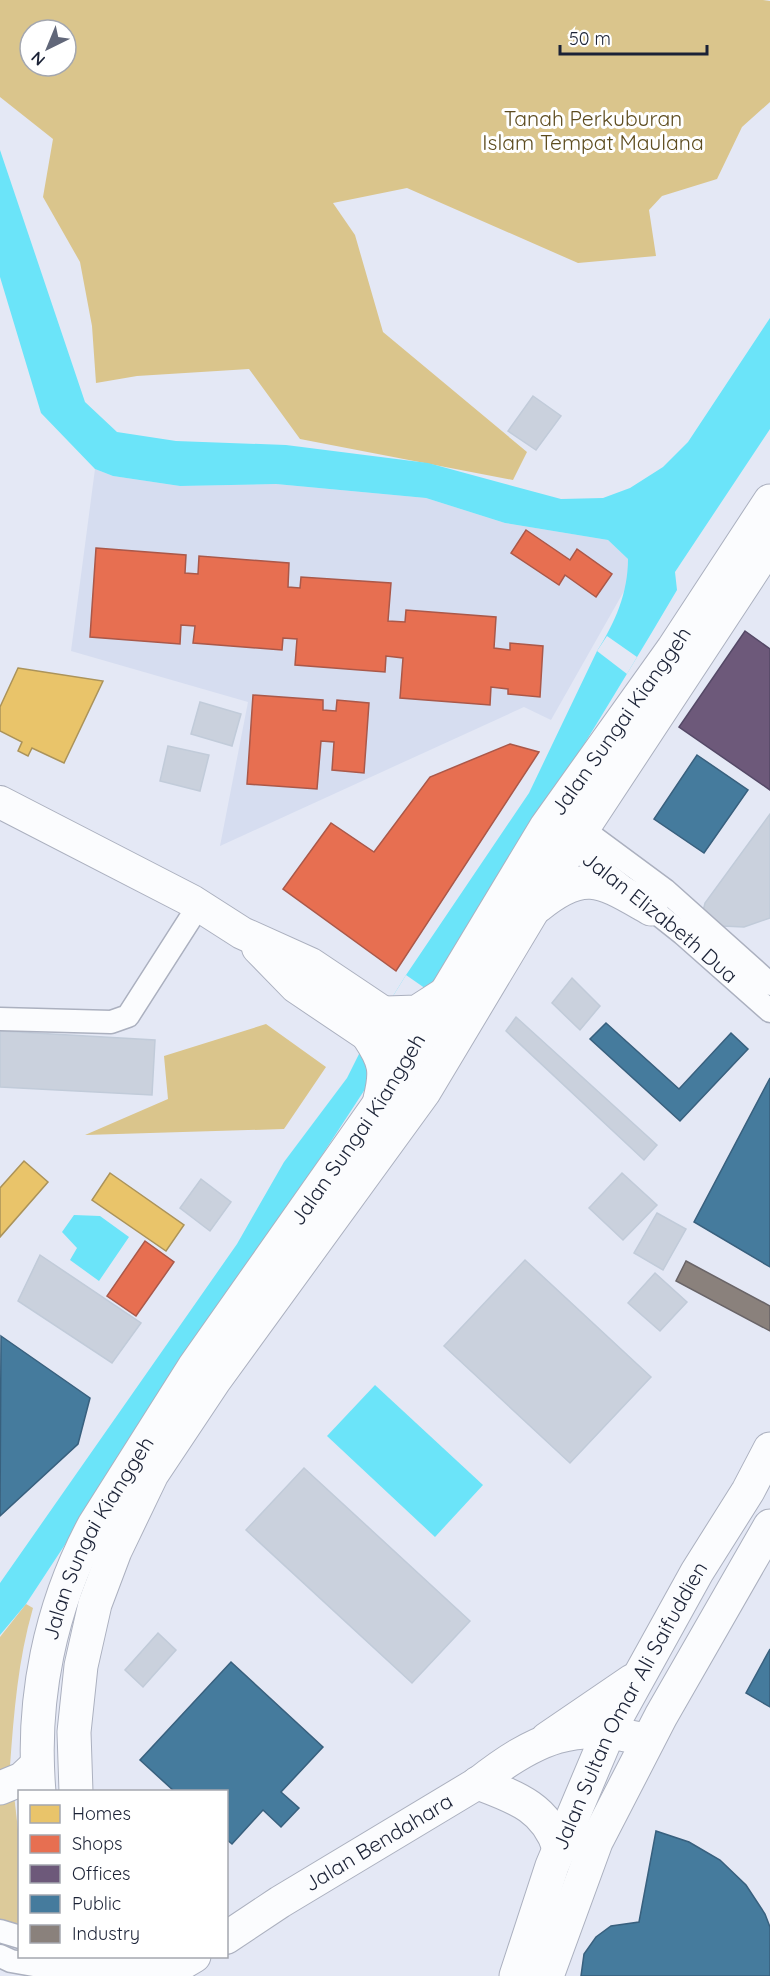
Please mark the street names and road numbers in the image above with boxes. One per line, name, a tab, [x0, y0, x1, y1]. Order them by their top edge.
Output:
street label: Jalan Sungai Kianggeh	[544, 622, 696, 820]
street label: Jalan Elizabeth Dua	[577, 845, 743, 988]
street label: Jalan Sungai Kianggeh	[284, 1029, 430, 1230]
street label: Jalan Sungai Kianggeh	[37, 1431, 159, 1643]
street label: Jalan Sultan Omar Ali Saifuddien	[546, 1556, 712, 1854]
street label: Jalan Bendahara	[299, 1787, 457, 1896]

